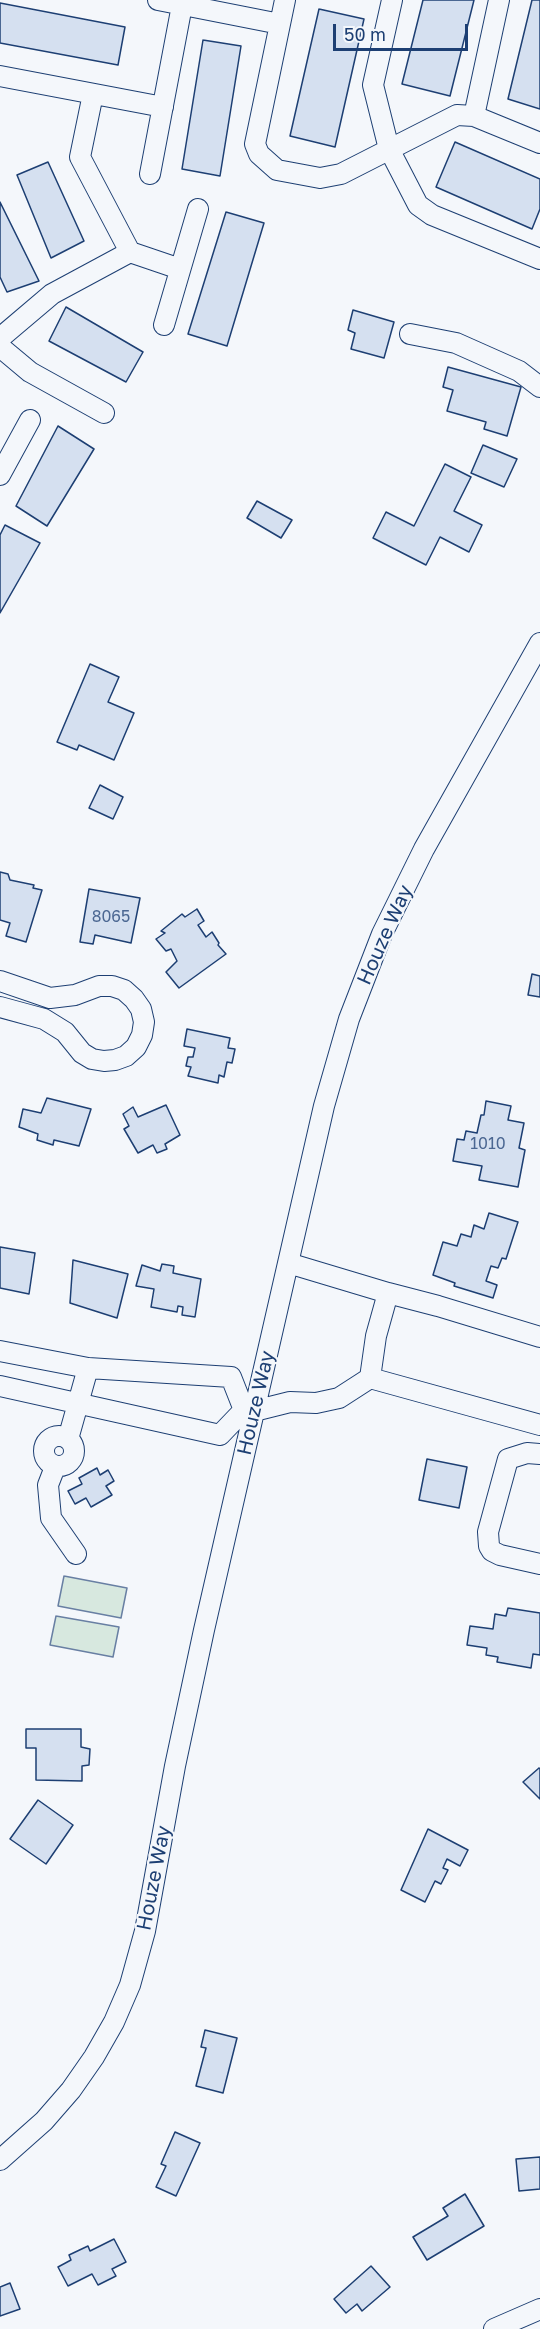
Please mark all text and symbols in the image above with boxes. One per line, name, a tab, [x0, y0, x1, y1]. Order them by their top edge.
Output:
scale bar	[336, 12, 471, 50]
text: 50 m	[344, 23, 386, 45]
street label: Houze Way	[352, 881, 418, 989]
house number: 8065	[92, 907, 130, 927]
house number: 1010	[470, 1134, 506, 1154]
street label: Houze Way	[232, 1348, 280, 1458]
street label: Houze Way	[132, 1823, 176, 1933]

